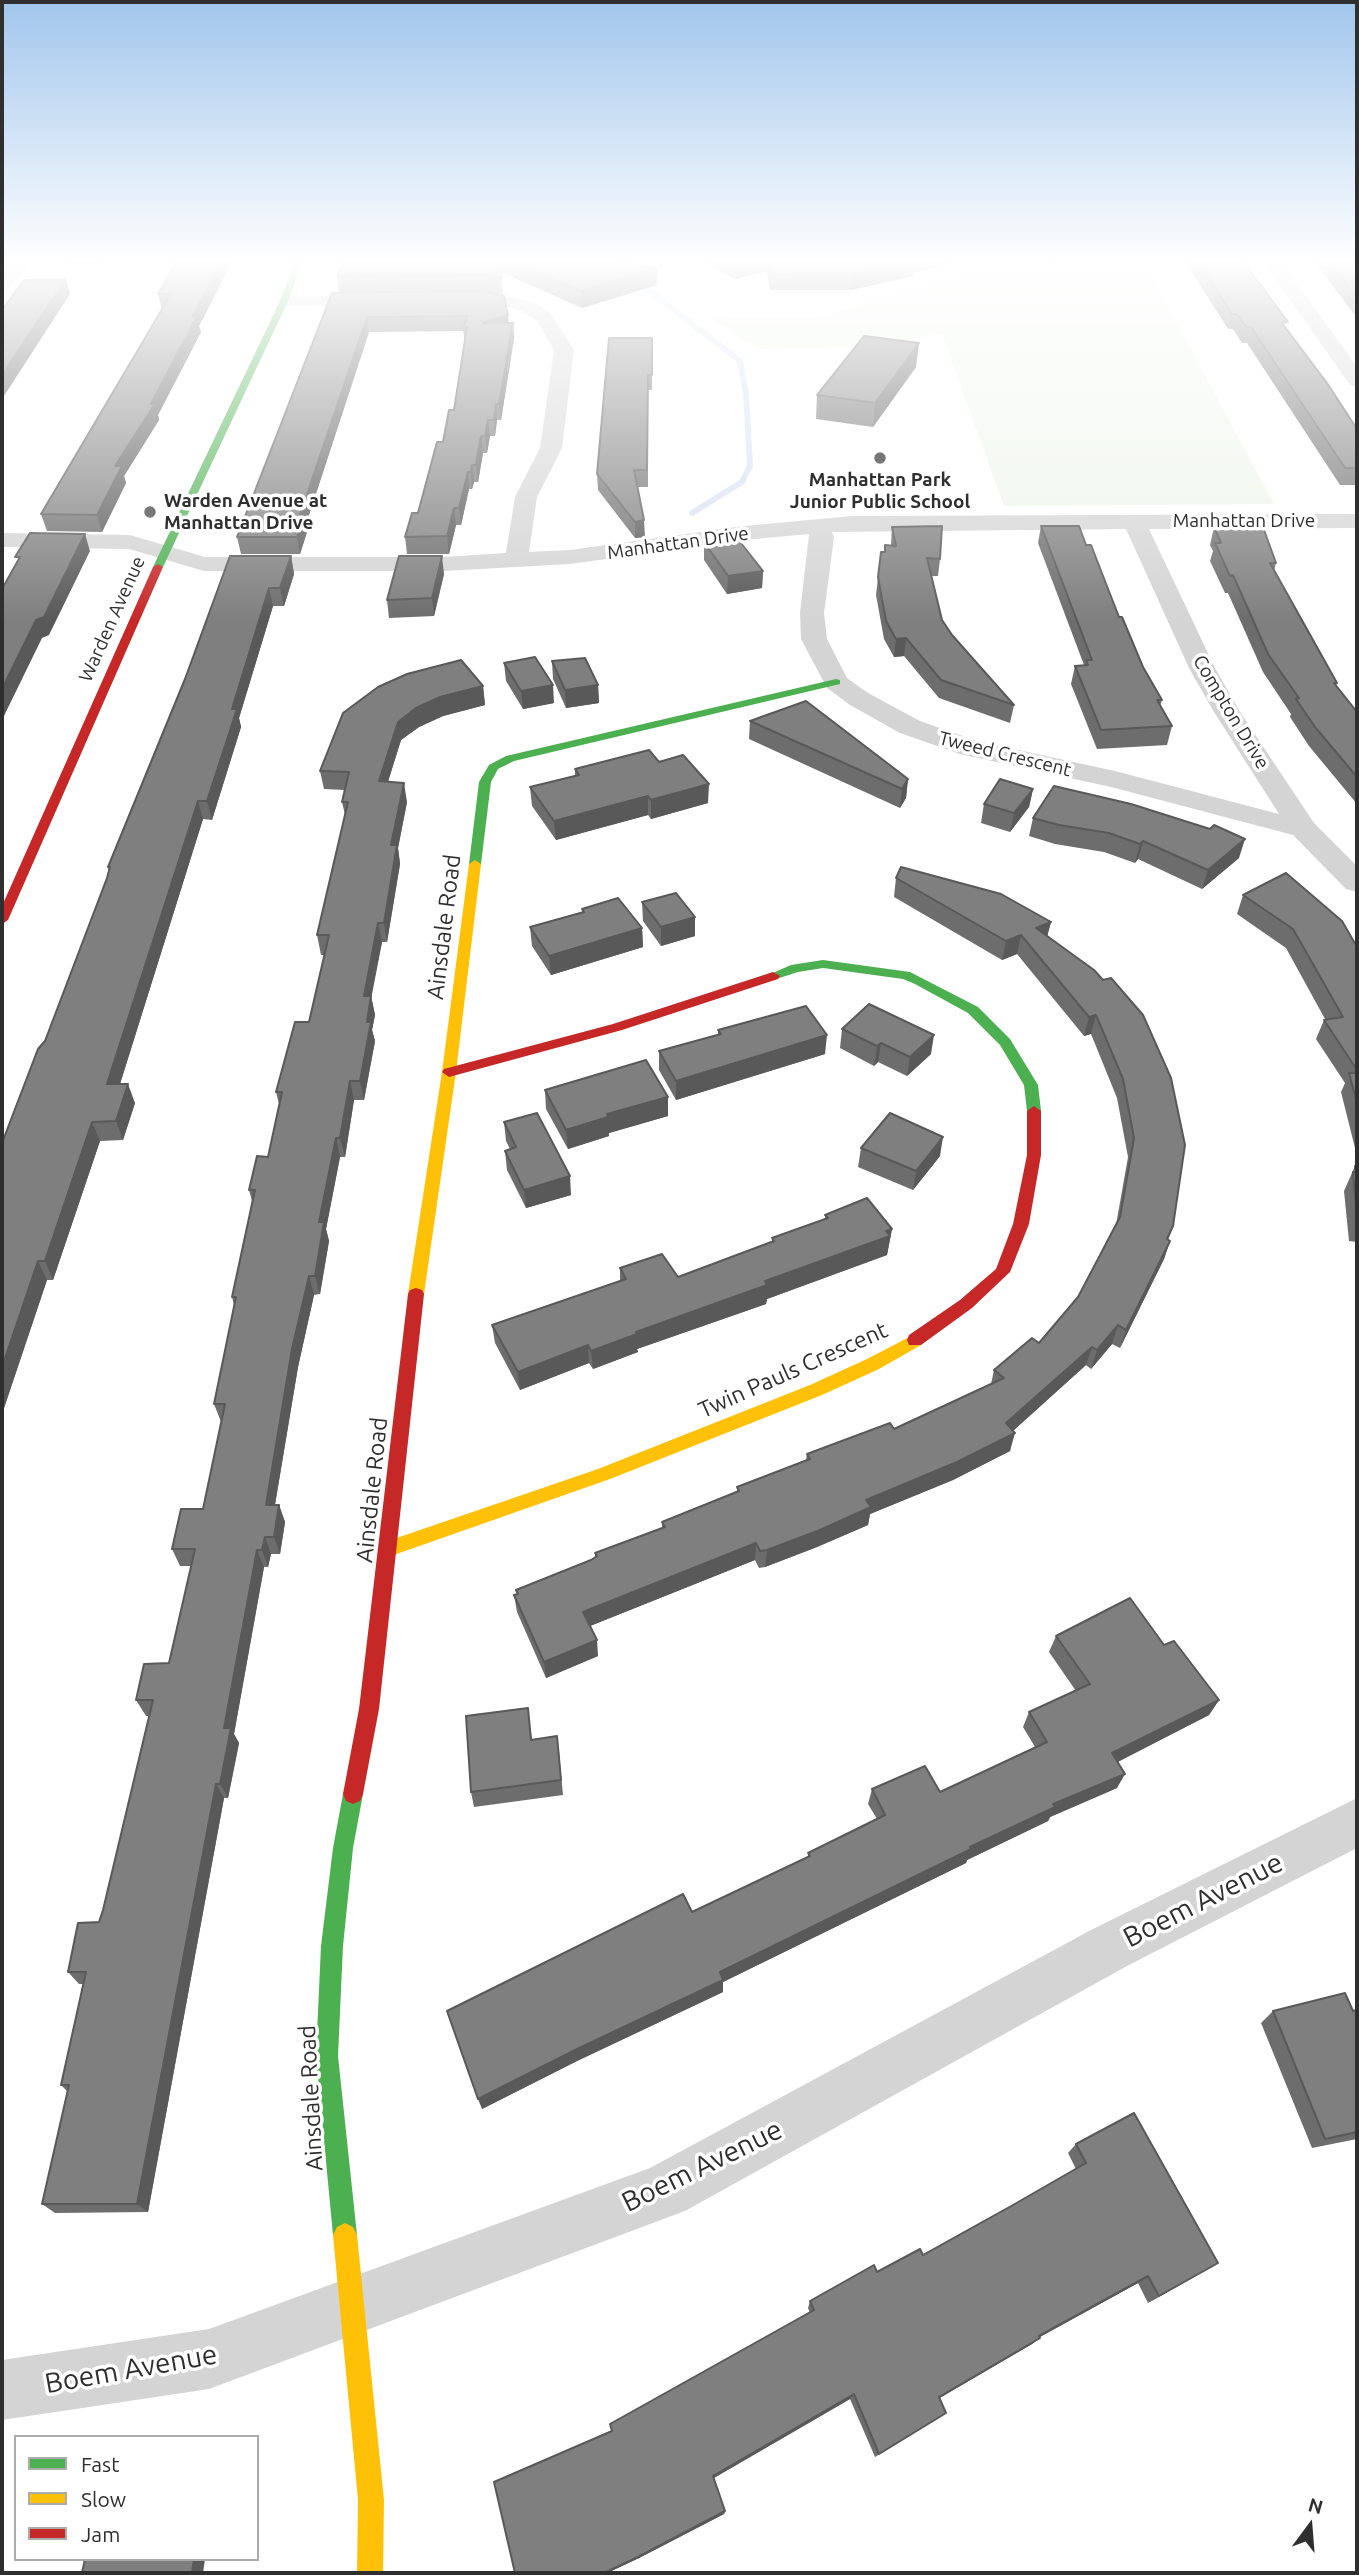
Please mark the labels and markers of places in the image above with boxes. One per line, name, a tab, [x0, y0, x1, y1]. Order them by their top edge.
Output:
marker: Manhattan Park Junior Public School	[872, 450, 888, 466]
place label: Manhattan Park Junior Public School	[790, 469, 970, 513]
place label: Warden Avenue at Manhattan Drive	[164, 490, 327, 534]
marker: Warden Avenue at Manhattan Drive	[142, 504, 158, 520]

